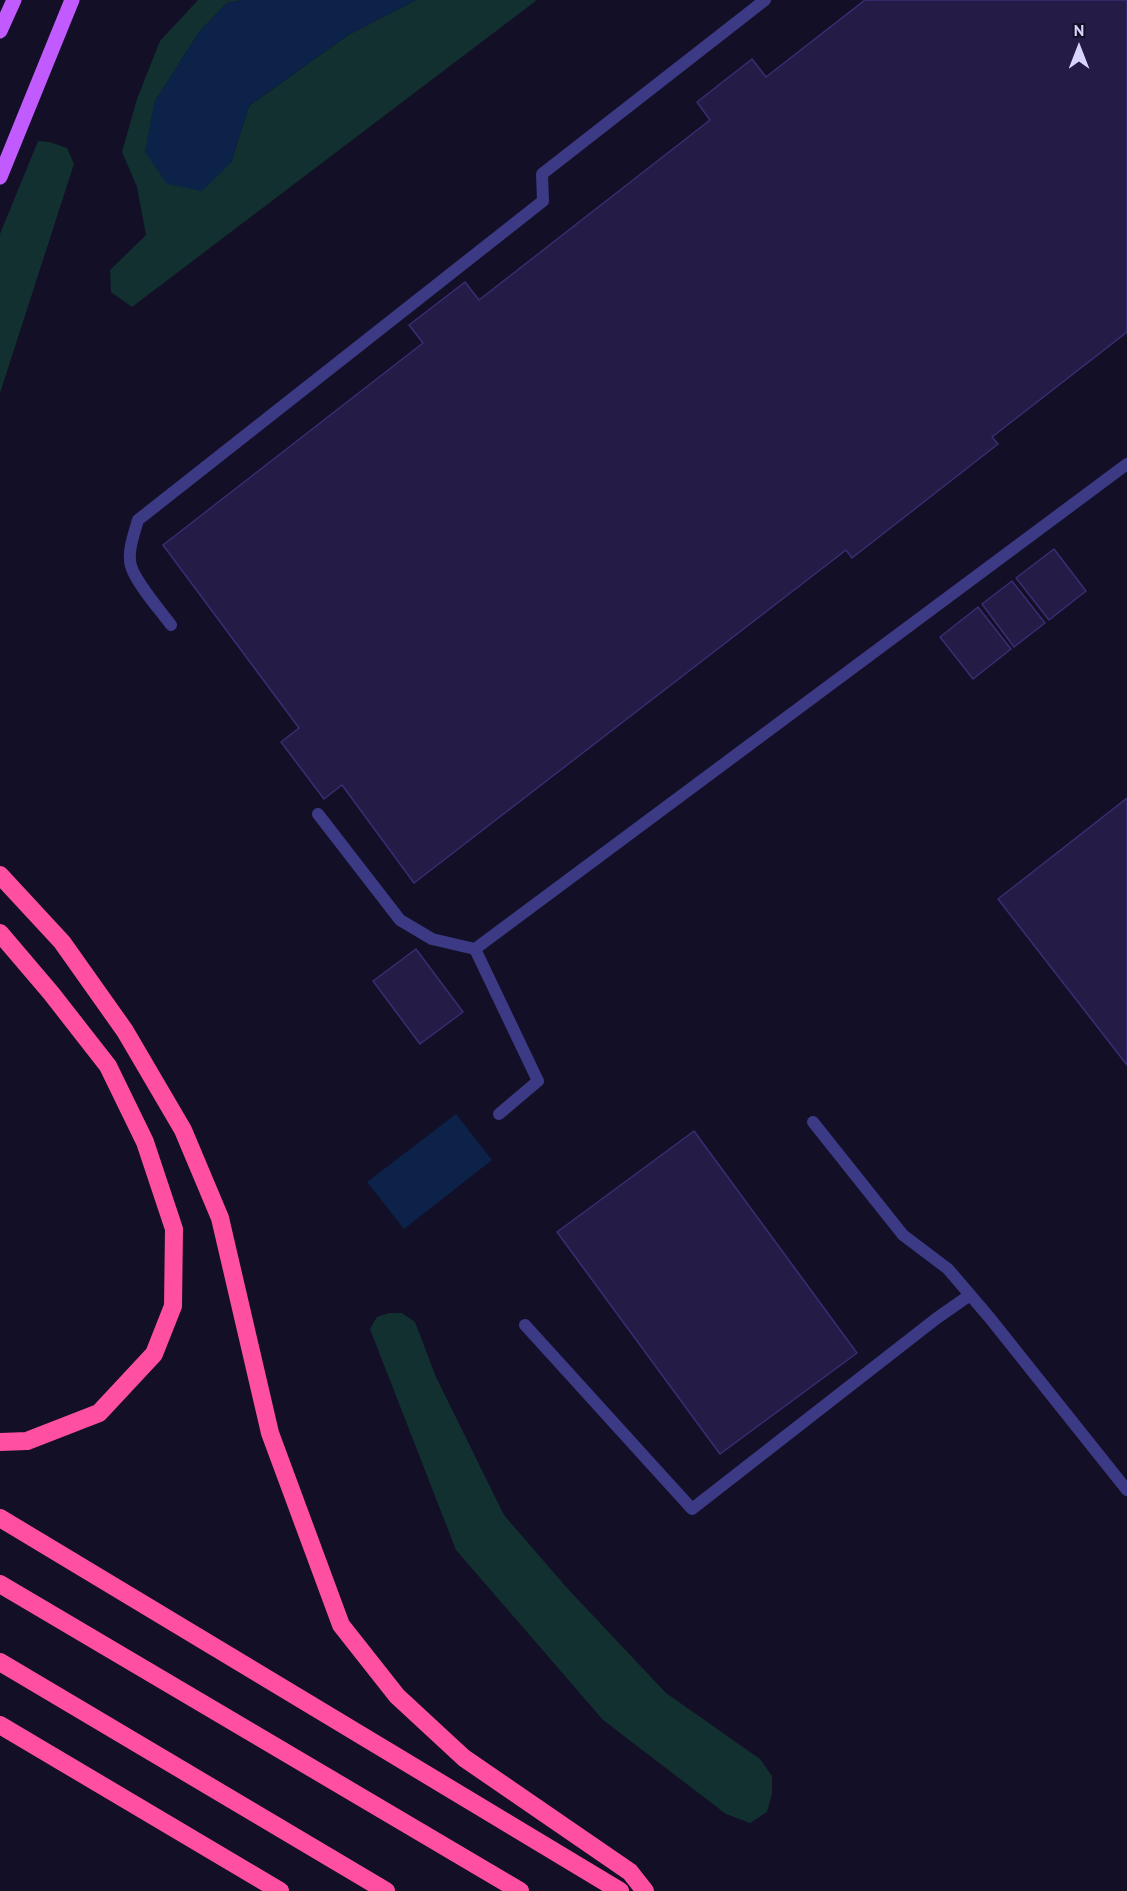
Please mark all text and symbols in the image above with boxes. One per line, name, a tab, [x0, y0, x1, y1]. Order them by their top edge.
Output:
north arrow	[1049, 18, 1109, 78]
text: N	[1074, 20, 1084, 40]

